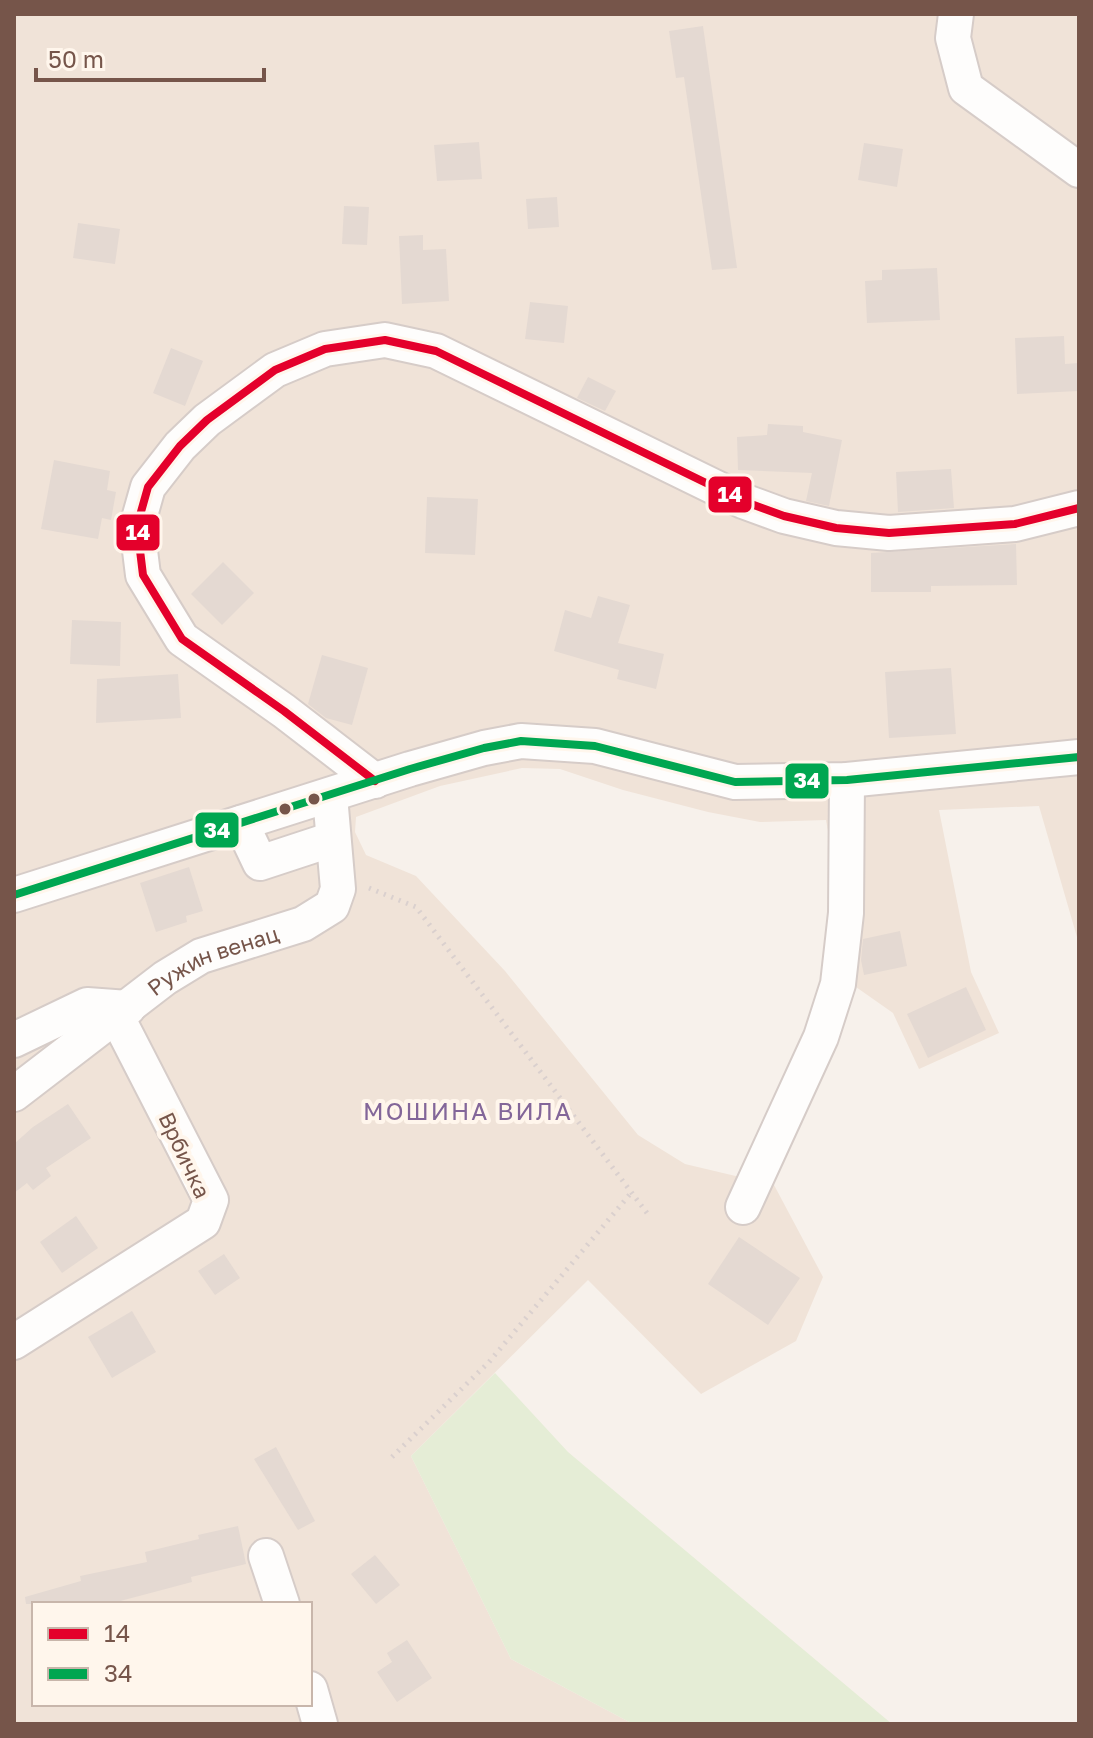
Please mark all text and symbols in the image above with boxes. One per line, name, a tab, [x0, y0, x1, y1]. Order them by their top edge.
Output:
scale bar	[36, 32, 264, 82]
text: 50 m	[48, 44, 104, 73]
line badge: 14	[707, 475, 753, 514]
text: 14	[717, 480, 743, 507]
line badge: 14	[115, 513, 161, 552]
text: 14	[125, 518, 151, 545]
line badge: 34	[784, 762, 830, 800]
text: 34	[793, 766, 821, 793]
unlabelled marker	[306, 791, 322, 807]
unlabelled marker	[277, 801, 293, 817]
line badge: 34	[194, 811, 240, 849]
text: 34	[203, 816, 231, 843]
street label: Ружин венац	[141, 919, 282, 1001]
district label: МОШИНА ВИЛА	[363, 1096, 573, 1125]
street label: Врбичка	[153, 1108, 217, 1202]
legend	[32, 1602, 312, 1706]
text: 14	[104, 1618, 130, 1647]
text: 34	[104, 1658, 133, 1687]

